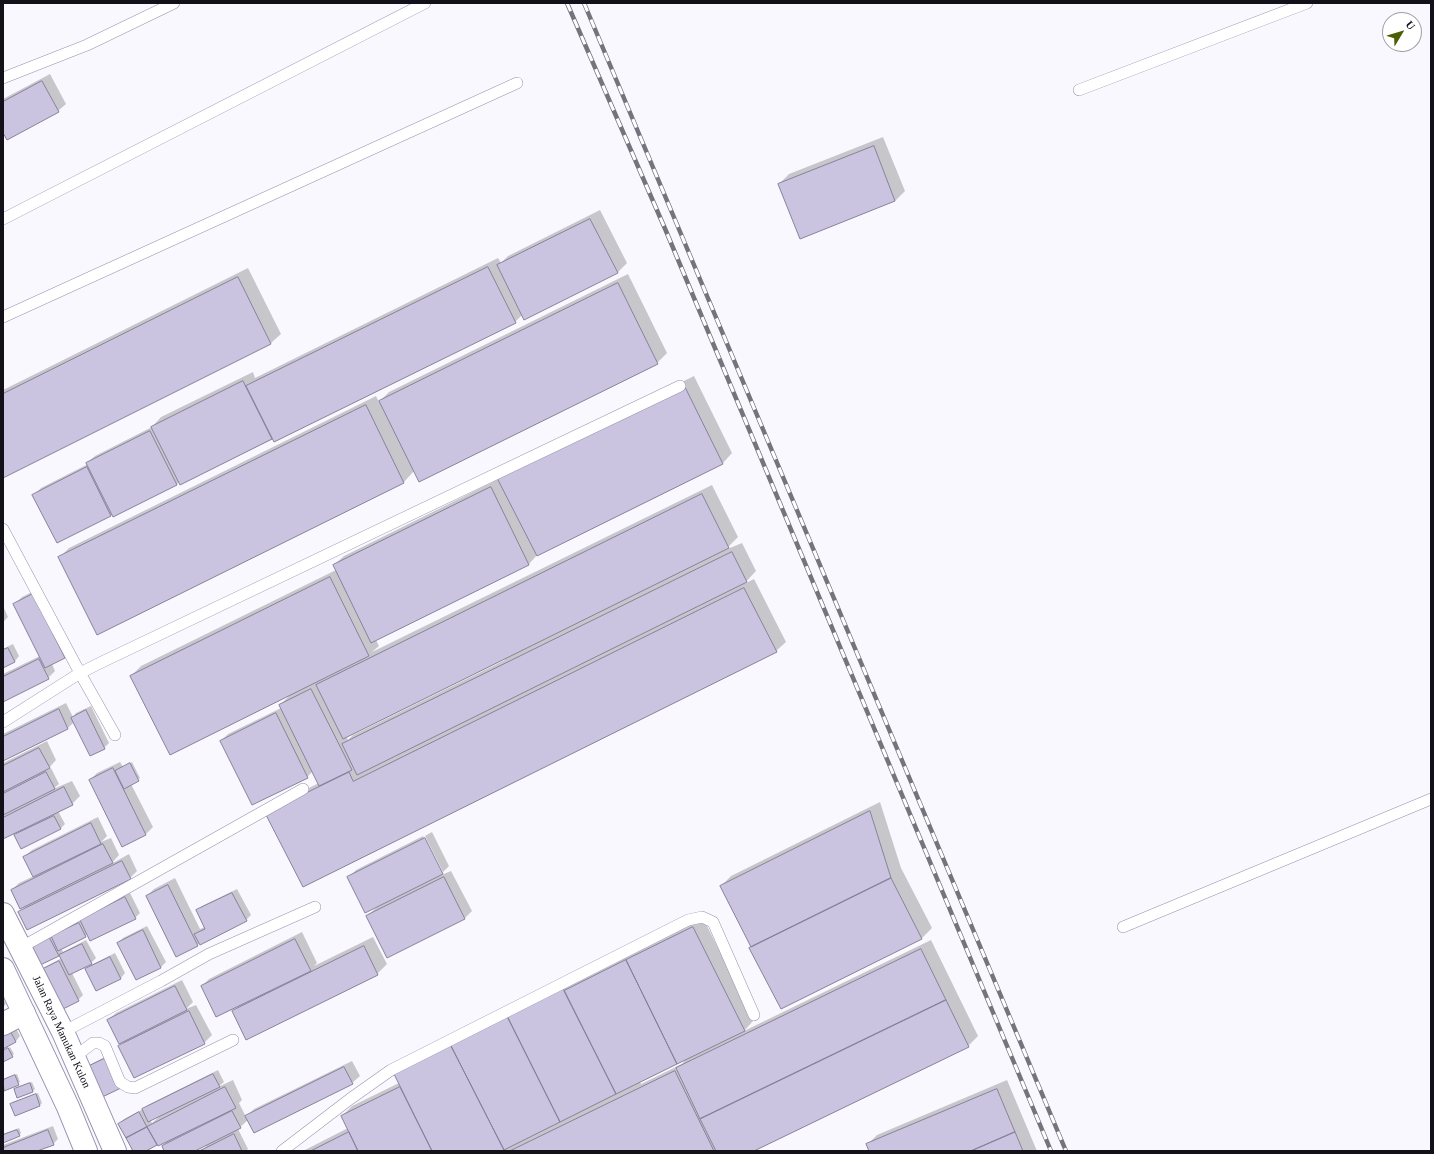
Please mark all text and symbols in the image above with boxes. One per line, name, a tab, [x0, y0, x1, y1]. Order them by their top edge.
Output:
north arrow	[1382, 12, 1422, 52]
text: U	[1403, 18, 1418, 32]
street label: Jalan Raya Manukan Kulon	[29, 974, 93, 1090]

